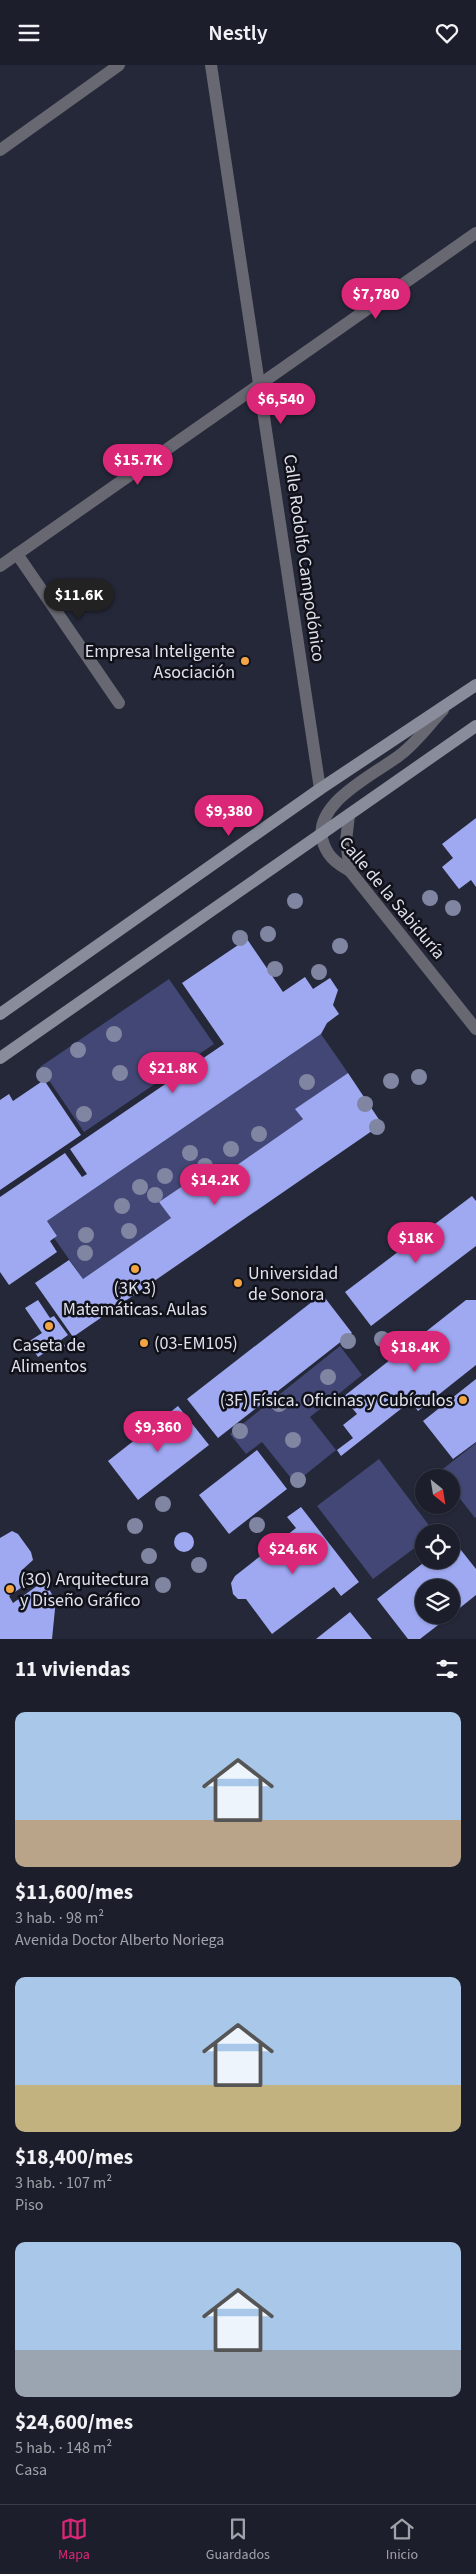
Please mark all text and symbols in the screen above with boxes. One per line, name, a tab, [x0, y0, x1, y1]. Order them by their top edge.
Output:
text: Nestly	[208, 17, 268, 49]
icon: menu	[15, 19, 43, 47]
icon: heart	[433, 19, 461, 47]
pin: $7,780	[335, 277, 417, 320]
text: $7,780	[352, 283, 400, 305]
pin: $6,540	[240, 383, 322, 425]
text: $6,540	[257, 388, 305, 410]
pin: $15.7K	[97, 443, 179, 486]
text: $15.7K	[114, 449, 162, 471]
street label: Calle Rodolfo Campodónico	[277, 453, 331, 663]
pin: $11.6K	[38, 579, 120, 621]
text: $11.6K	[55, 584, 103, 606]
place label: Empresa Inteligente Asociación	[85, 639, 235, 685]
marker: Empresa Inteligente Asociación	[239, 655, 251, 667]
pin: $9,380	[188, 795, 270, 837]
text: $9,380	[205, 800, 253, 822]
street label: Calle de la Sabiduría	[333, 831, 451, 965]
pin: $21.8K	[132, 1051, 214, 1094]
text: $21.8K	[149, 1057, 197, 1079]
pin: $14.2K	[174, 1163, 256, 1206]
text: $14.2K	[191, 1169, 239, 1191]
pin: $18K	[386, 1221, 446, 1264]
text: $18K	[398, 1227, 434, 1249]
place label: Universidad de Sonora	[248, 1261, 338, 1307]
marker: (3K 3) Matemáticas. Aulas	[129, 1263, 141, 1275]
place label: (3K 3) Matemáticas. Aulas	[63, 1276, 207, 1322]
marker: Universidad de Sonora	[232, 1277, 244, 1289]
marker: Caseta de Alimentos	[43, 1320, 55, 1332]
place label: (03-EM105)	[154, 1331, 238, 1356]
pin: $18.4K	[374, 1331, 456, 1373]
place label: Caseta de Alimentos	[11, 1333, 87, 1379]
text: $18.4K	[391, 1336, 439, 1358]
marker: (03-EM105)	[138, 1337, 150, 1349]
place label: (3F) Física. Oficinas y Cubículos	[220, 1388, 453, 1413]
marker: (3F) Física. Oficinas y Cubículos	[457, 1394, 469, 1406]
pin: $9,360	[117, 1411, 199, 1453]
text: $9,360	[134, 1416, 182, 1438]
north arrow	[415, 1469, 460, 1514]
map controls	[415, 1469, 460, 1624]
button: locate	[415, 1524, 460, 1569]
pin: $24.6K	[252, 1533, 334, 1575]
text: $24.6K	[269, 1538, 317, 1560]
place label: (3O) Arquitectura y Diseño Gráfico	[20, 1567, 149, 1613]
button: layers	[415, 1579, 460, 1624]
marker: (3O) Arquitectura y Diseño Gráfico	[4, 1583, 16, 1595]
text: 11 viviendas	[15, 1654, 130, 1684]
icon: filters	[433, 1655, 461, 1683]
icon: home	[193, 1745, 283, 1835]
text: $11,600/mes	[15, 1877, 133, 1907]
text: 3 hab. · 98 m²	[15, 1907, 104, 1929]
text: Avenida Doctor Alberto Noriega	[15, 1929, 224, 1951]
icon: home	[193, 2010, 283, 2100]
text: $18,400/mes	[15, 2142, 133, 2172]
text: 3 hab. · 107 m²	[15, 2172, 112, 2194]
text: Piso	[15, 2194, 43, 2216]
icon: home	[193, 2275, 283, 2365]
text: $24,600/mes	[15, 2407, 133, 2437]
text: 5 hab. · 148 m²	[15, 2437, 112, 2459]
text: Casa	[15, 2459, 47, 2481]
tab: Mapa	[58, 2515, 90, 2565]
tab: Guardados	[206, 2515, 270, 2565]
tab: Inicio	[386, 2515, 418, 2565]

